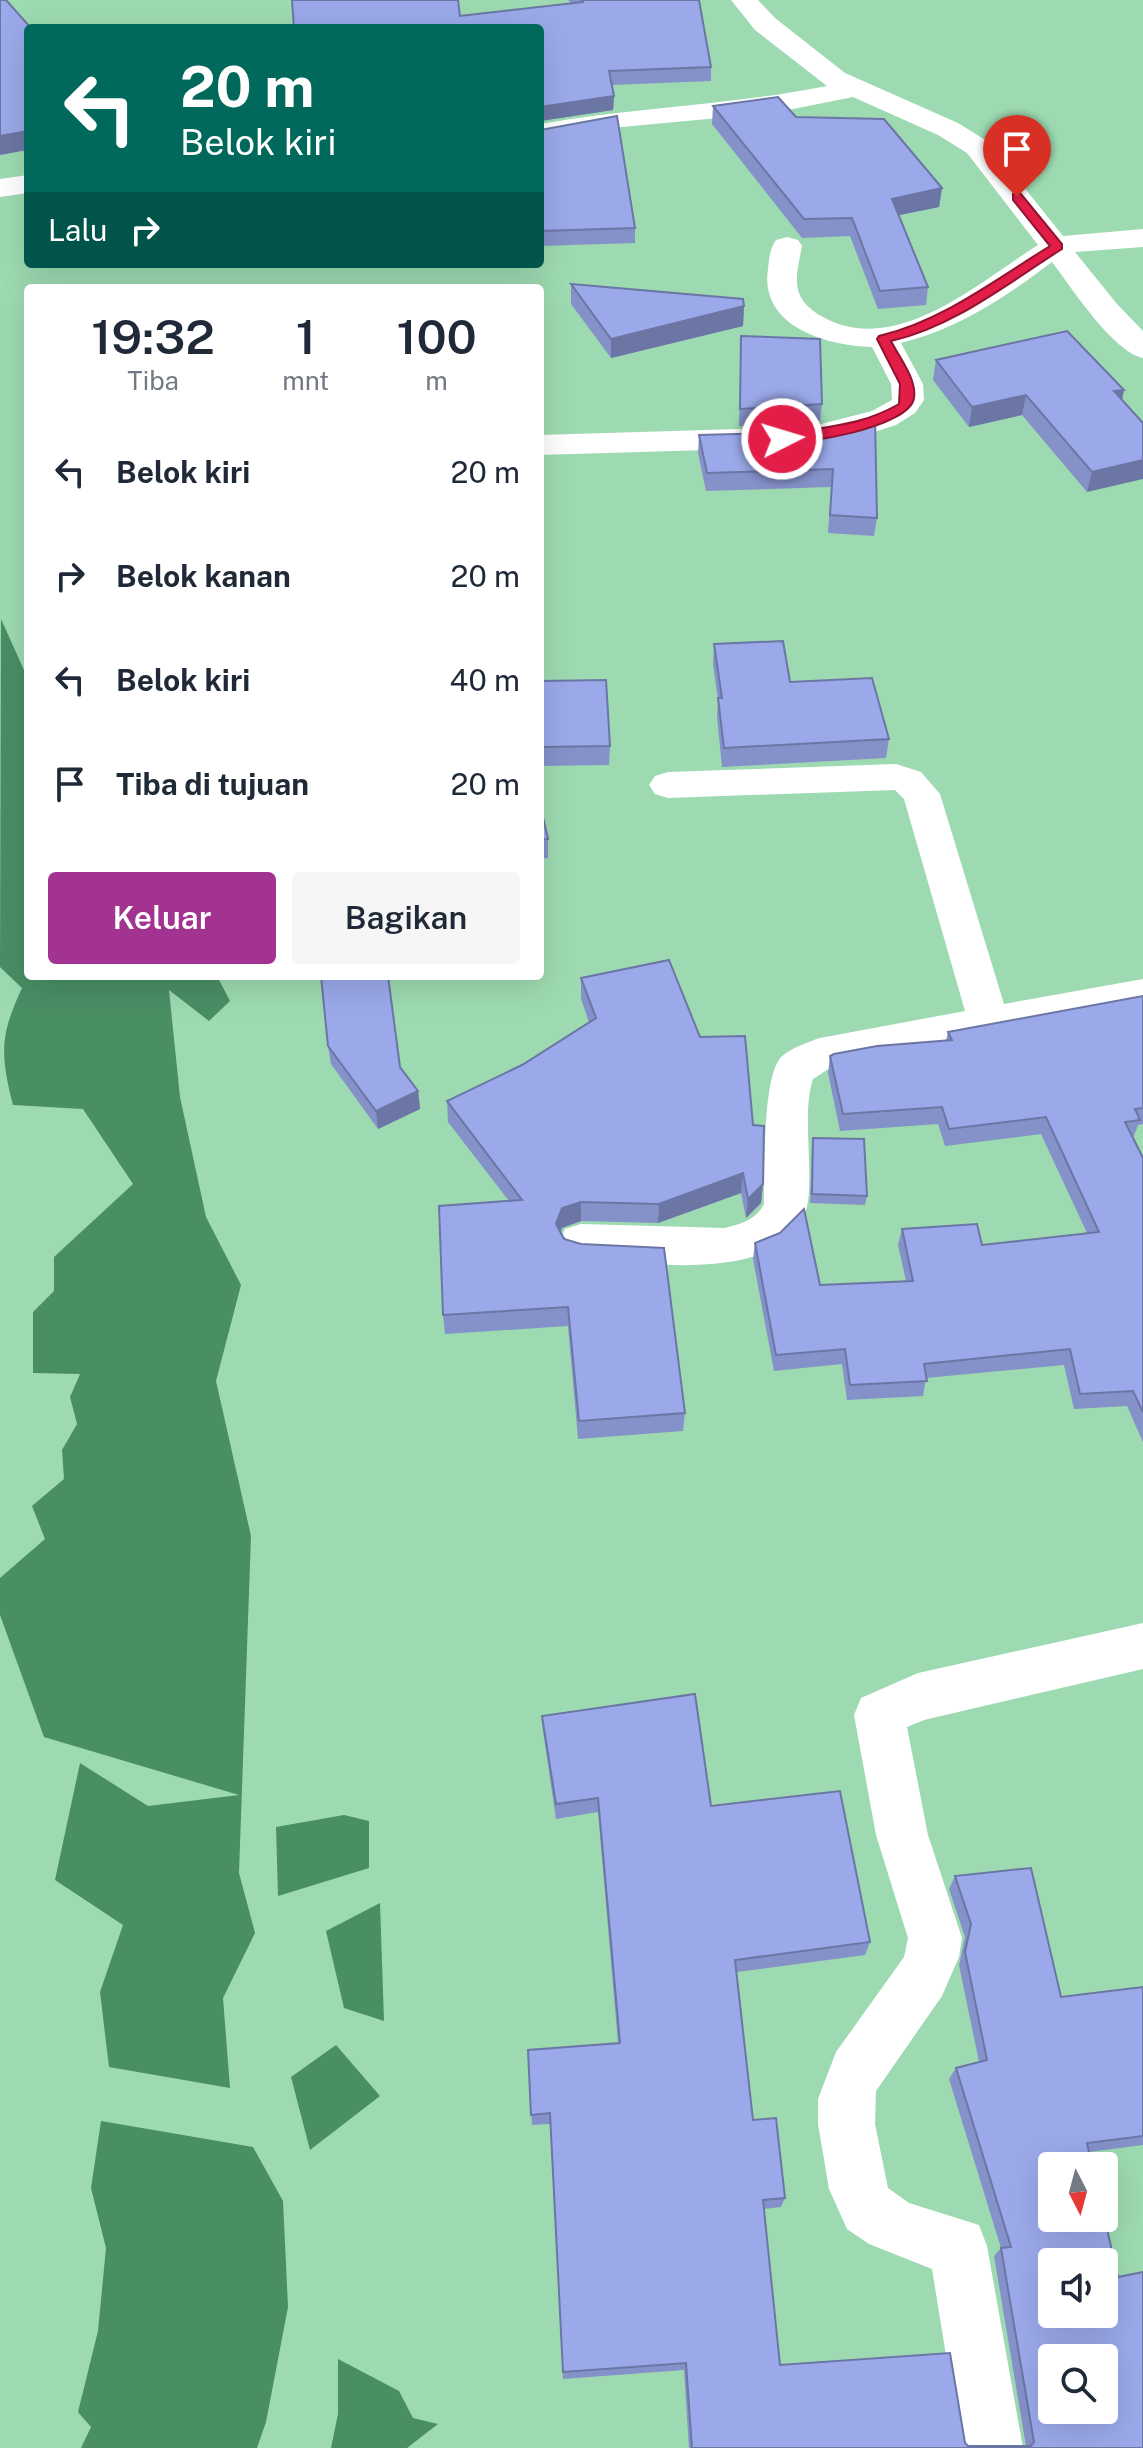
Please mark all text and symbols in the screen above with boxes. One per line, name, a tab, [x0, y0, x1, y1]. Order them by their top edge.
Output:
text: 20 m	[180, 54, 314, 120]
icon: left	[48, 56, 152, 160]
pin	[983, 115, 1051, 197]
text: Belok kiri	[180, 121, 336, 163]
icon: arrive	[995, 127, 1039, 171]
icon: right	[123, 208, 167, 252]
text: Lalu	[48, 212, 107, 248]
text: 19:32	[91, 308, 215, 365]
text: 1	[296, 308, 316, 365]
text: 100	[396, 308, 477, 365]
text: Tiba	[127, 365, 179, 396]
text: mnt	[282, 365, 329, 396]
text: m	[425, 365, 448, 396]
position arrow	[740, 397, 824, 481]
icon: left	[48, 450, 92, 494]
text: Belok kiri	[116, 454, 250, 490]
text: 20 m	[451, 454, 520, 490]
icon: right	[48, 554, 92, 598]
text: Belok kanan	[116, 558, 291, 594]
text: 20 m	[451, 558, 520, 594]
icon: left	[48, 658, 92, 702]
text: Belok kiri	[116, 662, 250, 698]
text: 40 m	[450, 662, 520, 698]
icon: arrive	[48, 762, 92, 806]
text: Tiba di tujuan	[116, 766, 309, 802]
text: 20 m	[451, 766, 520, 802]
button: Keluar	[48, 872, 276, 964]
button: Bagikan	[292, 872, 520, 964]
north arrow	[1038, 2152, 1118, 2232]
map controls	[1038, 2152, 1118, 2424]
button: sound	[1038, 2248, 1118, 2328]
button: search	[1038, 2344, 1118, 2424]

